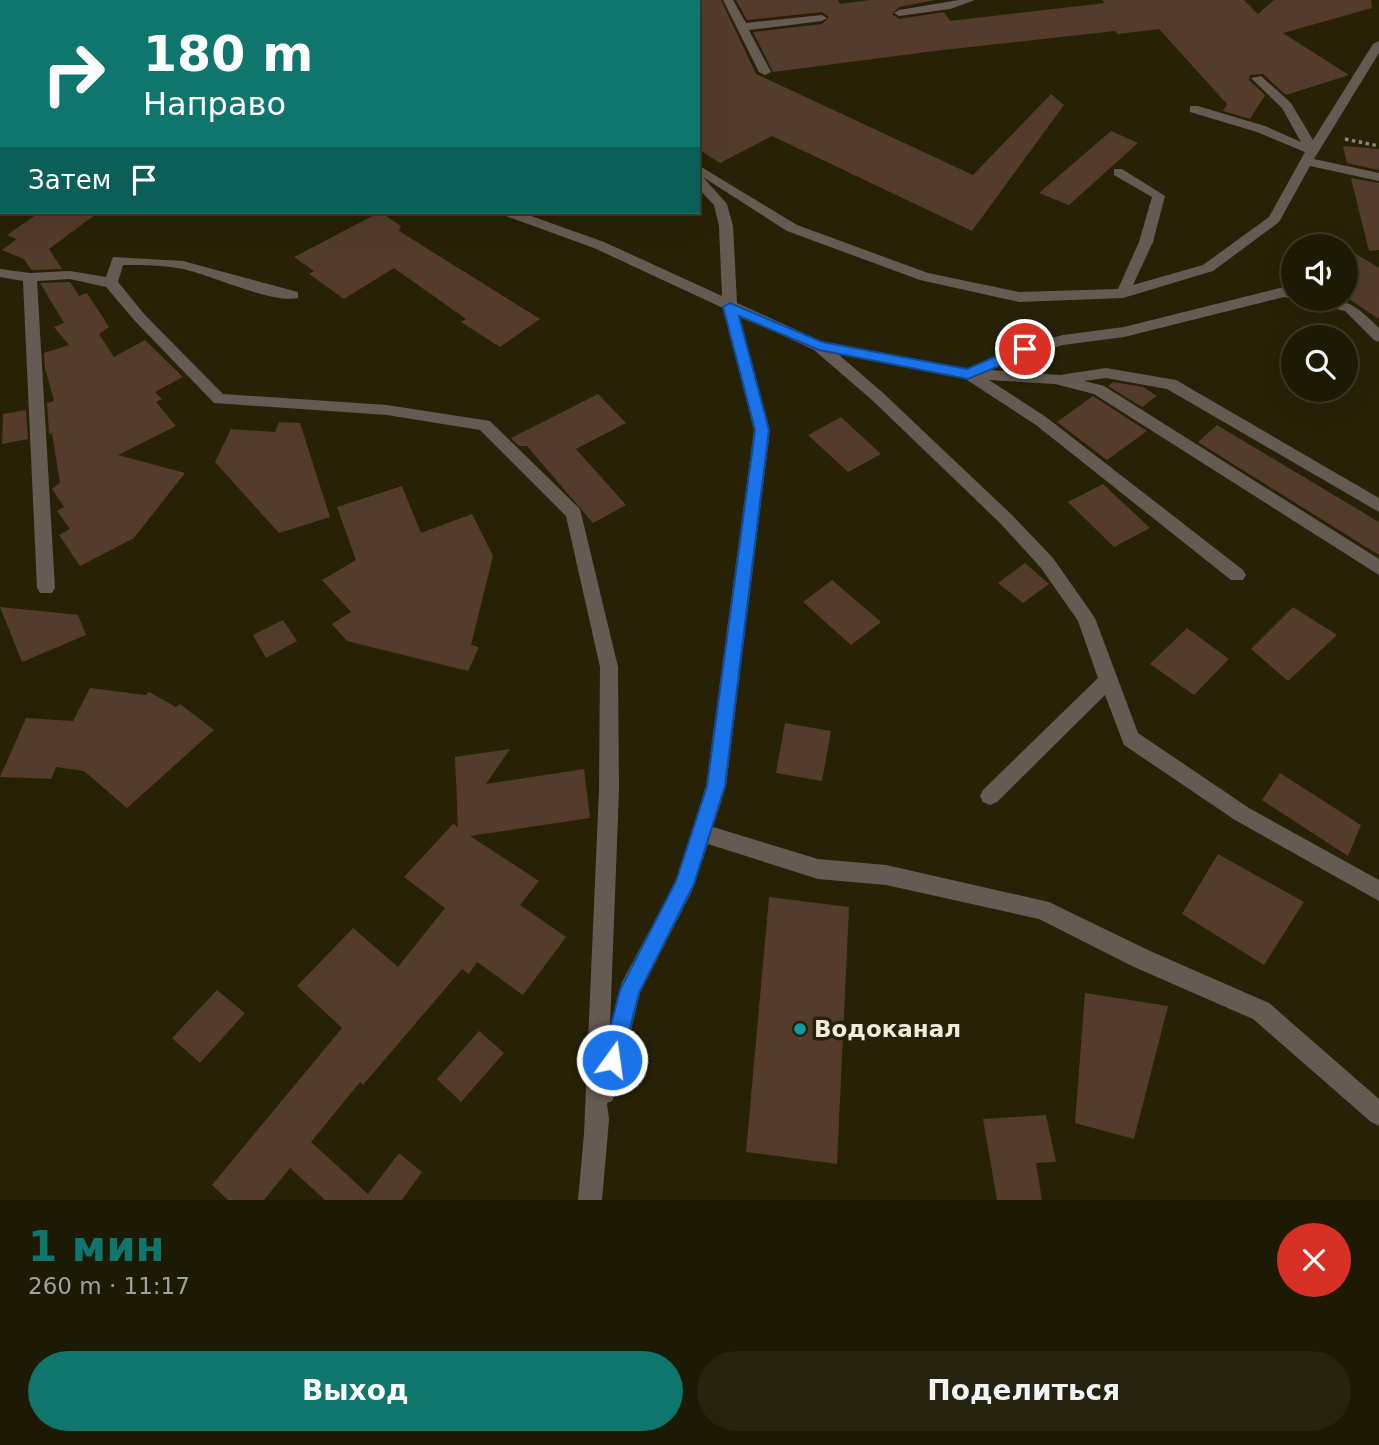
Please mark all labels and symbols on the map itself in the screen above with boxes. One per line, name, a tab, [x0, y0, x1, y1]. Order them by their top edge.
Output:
pin	[995, 319, 1055, 379]
place label: Водоканал	[814, 1016, 961, 1042]
marker: Водоканал	[792, 1021, 808, 1037]
position arrow	[575, 1023, 649, 1097]

